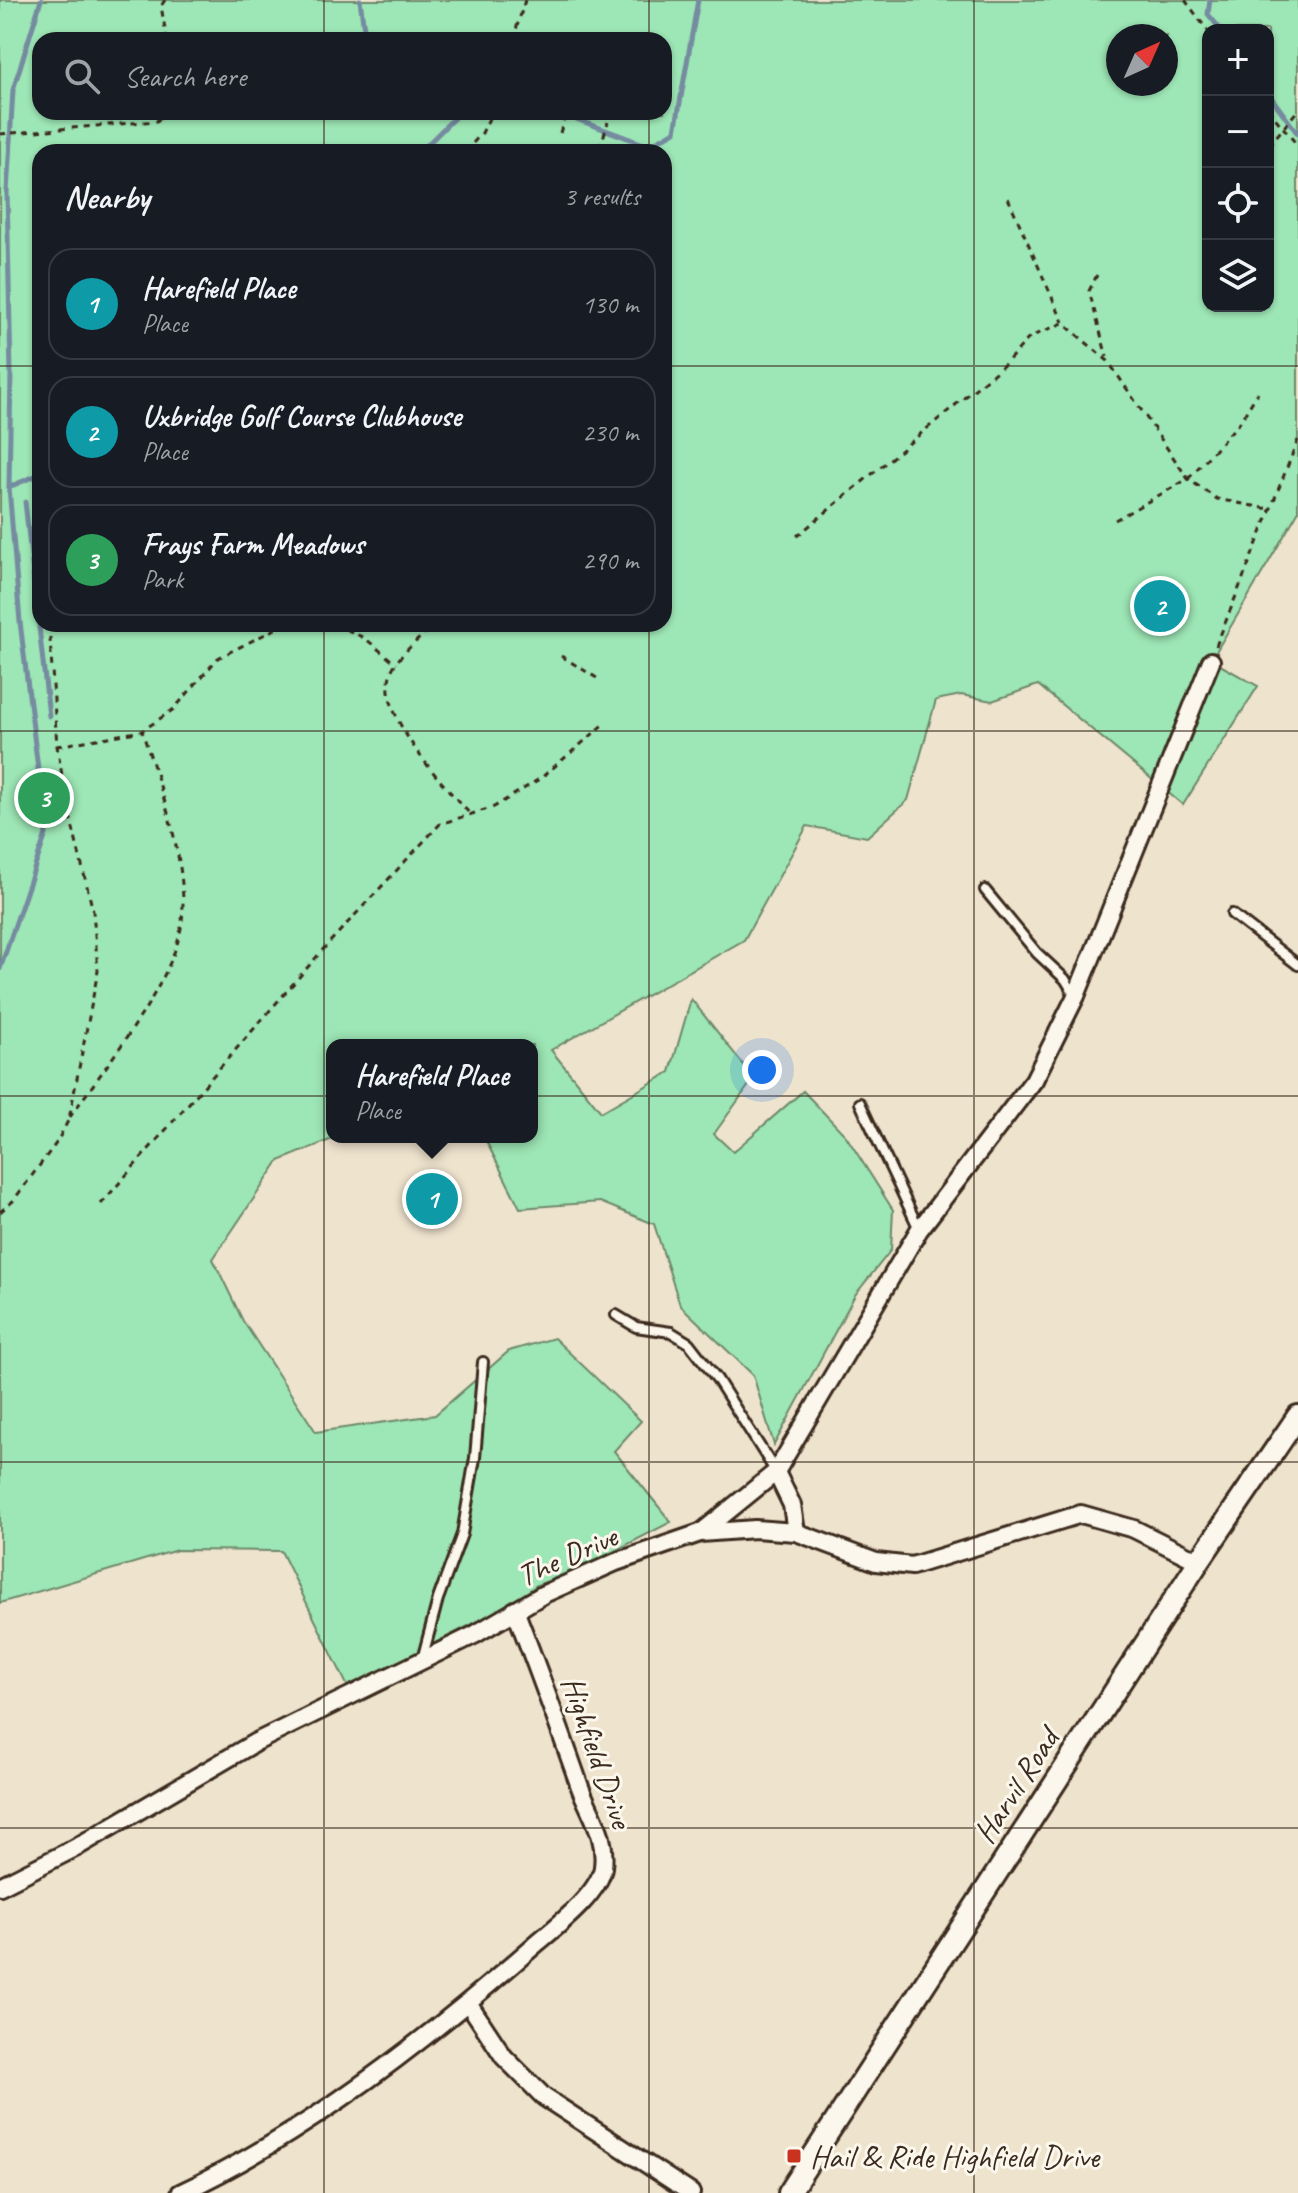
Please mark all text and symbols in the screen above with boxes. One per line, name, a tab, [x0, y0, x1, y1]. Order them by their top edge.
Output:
north arrow	[1106, 24, 1178, 96]
map controls	[1202, 24, 1274, 312]
button: +	[1202, 24, 1274, 96]
search box	[32, 32, 672, 120]
icon: search	[60, 54, 104, 98]
text: Search here	[124, 57, 246, 95]
button: −	[1202, 96, 1274, 168]
button: locate	[1202, 168, 1274, 240]
text: Nearby	[64, 175, 150, 218]
text: 3 results	[564, 180, 640, 213]
button: layers	[1202, 240, 1274, 312]
text: Harefield Place	[142, 269, 296, 307]
text: 1	[86, 288, 98, 321]
text: 130 m	[582, 288, 638, 321]
text: Place	[142, 307, 188, 340]
text: Uxbridge Golf Course Clubhouse	[142, 397, 461, 435]
text: 2	[86, 416, 98, 449]
text: 230 m	[582, 416, 638, 449]
text: Place	[142, 435, 188, 468]
text: Frays Farm Meadows	[142, 525, 364, 563]
text: 3	[86, 544, 98, 577]
text: 290 m	[582, 544, 638, 577]
text: Park	[142, 563, 183, 596]
pin: 2	[1134, 576, 1186, 636]
pin: 3	[18, 768, 70, 828]
popup	[326, 1039, 538, 1143]
your location	[742, 1050, 782, 1090]
text: Harefield Place	[355, 1056, 509, 1094]
text: Place	[355, 1094, 401, 1127]
pin: 1	[406, 1169, 458, 1229]
street label: The Drive	[511, 1515, 626, 1596]
street label: Highfield Drive	[552, 1671, 643, 1836]
street label: Harvil Road	[964, 1717, 1070, 1851]
place label: Hail & Ride Highfield Drive	[810, 2136, 1101, 2177]
marker: Hail & Ride Highfield Drive	[785, 2147, 803, 2165]

